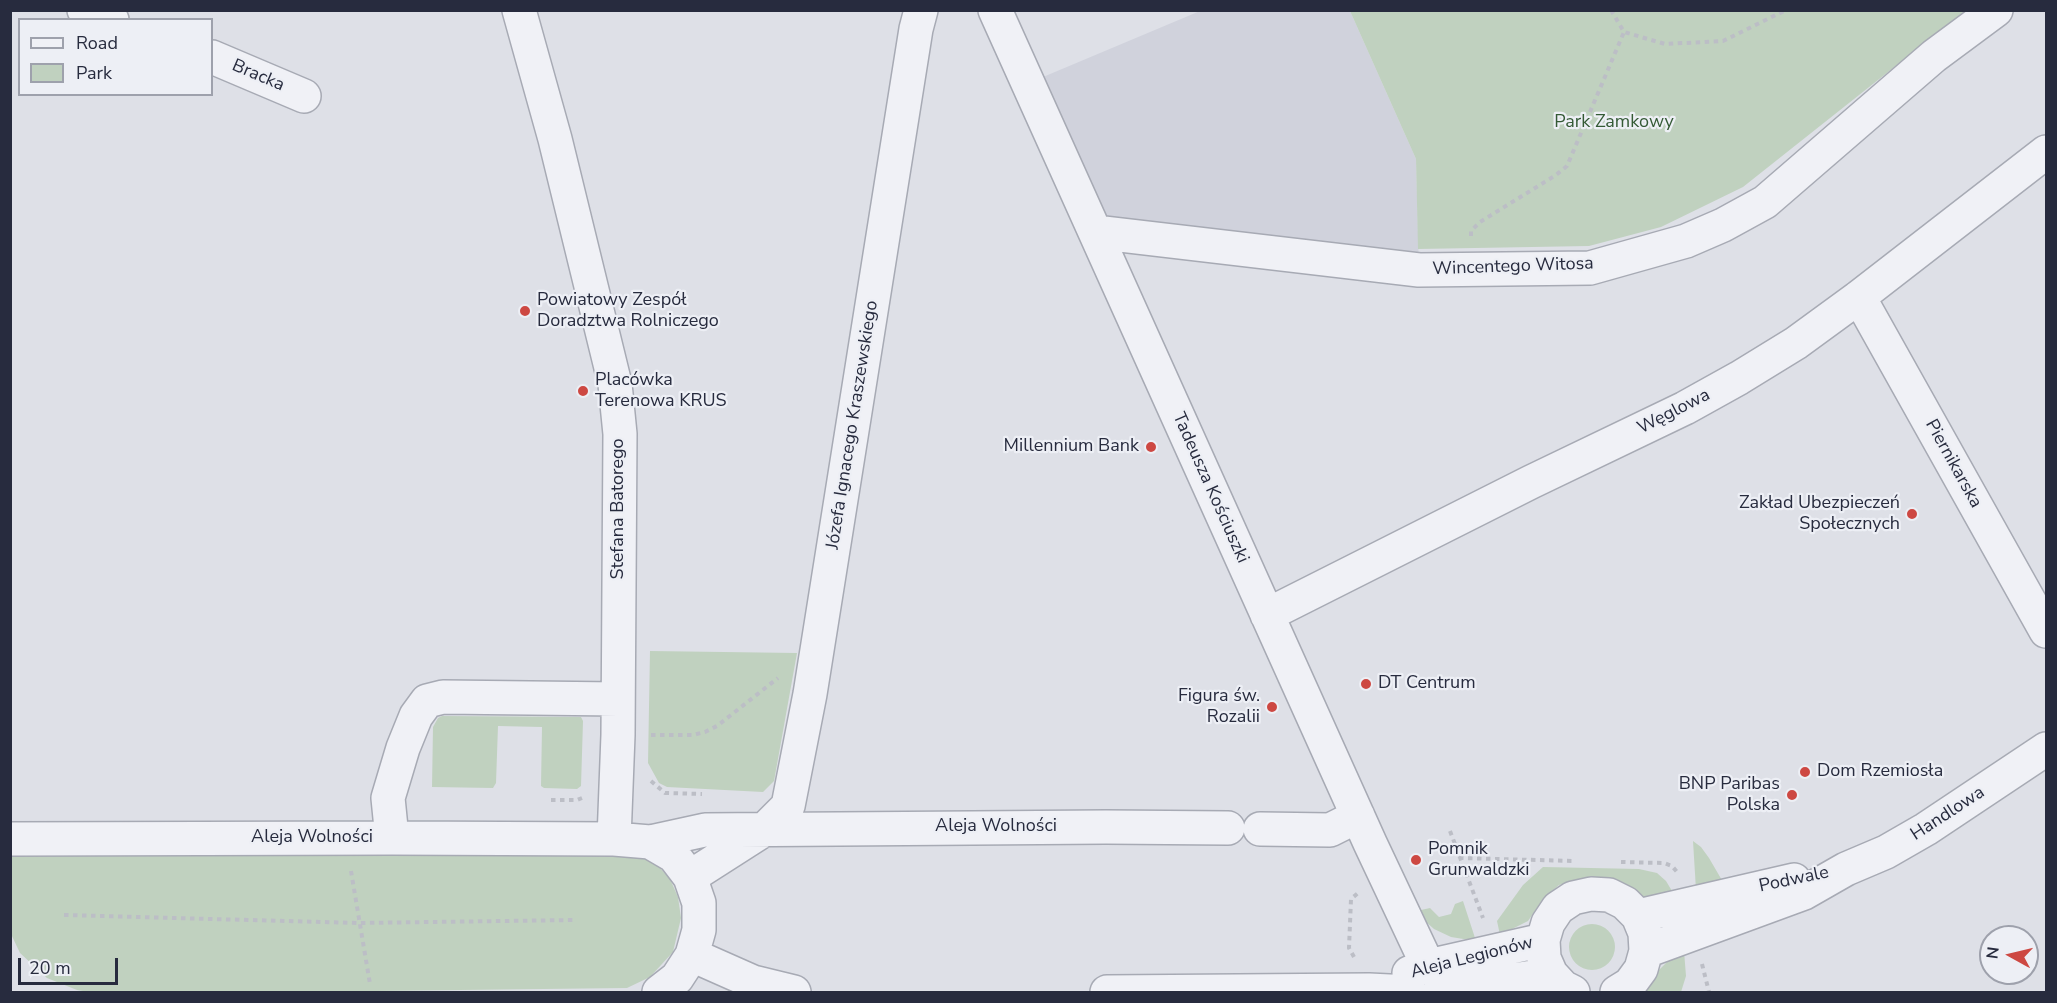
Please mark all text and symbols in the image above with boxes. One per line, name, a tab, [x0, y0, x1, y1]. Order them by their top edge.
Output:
legend	[18, 18, 213, 96]
text: Road	[76, 31, 118, 55]
street label: Bracka	[229, 55, 287, 97]
text: Park	[76, 61, 112, 85]
park label: Park Zamkowy	[1554, 112, 1674, 134]
street label: Wincentego Witosa	[1432, 253, 1594, 281]
place label: Powiatowy Zespół Doradztwa Rolniczego	[537, 290, 719, 332]
street label: Józefa Ignacego Kraszewskiego	[823, 299, 883, 551]
marker: Powiatowy Zespół Doradztwa Rolniczego	[518, 304, 532, 318]
place label: Placówka Terenowa KRUS	[595, 370, 727, 412]
marker: Placówka Terenowa KRUS	[576, 384, 590, 398]
street label: Węglowa	[1634, 385, 1714, 439]
street label: Tadeusza Kościuszki	[1167, 409, 1253, 567]
street label: Piernikarska	[1920, 416, 1986, 512]
place label: Millennium Bank	[1004, 436, 1139, 458]
street label: Stefana Batorego	[608, 438, 630, 580]
marker: Millennium Bank	[1144, 440, 1158, 454]
place label: Zakład Ubezpieczeń Społecznych	[1739, 493, 1900, 536]
marker: Zakład Ubezpieczeń Społecznych	[1905, 507, 1919, 521]
place label: DT Centrum	[1378, 673, 1476, 695]
marker: DT Centrum	[1359, 677, 1373, 691]
place label: Figura św. Rozalii	[1178, 686, 1260, 728]
marker: Figura św. Rozalii	[1265, 700, 1279, 714]
place label: Dom Rzemiosła	[1817, 761, 1943, 783]
marker: Dom Rzemiosła	[1798, 765, 1812, 779]
place label: BNP Paribas Polska	[1679, 774, 1780, 816]
street label: Handlowa	[1907, 782, 1989, 846]
marker: BNP Paribas Polska	[1785, 788, 1799, 802]
street label: Aleja Wolności	[935, 816, 1057, 838]
street label: Aleja Wolności	[251, 827, 373, 849]
place label: Pomnik Grunwaldzki	[1428, 839, 1529, 882]
marker: Pomnik Grunwaldzki	[1409, 853, 1423, 867]
street label: Podwale	[1757, 862, 1831, 898]
north arrow	[1979, 925, 2039, 985]
street label: Aleja Legionów	[1408, 932, 1536, 984]
text: N	[1981, 945, 2005, 960]
scale bar	[21, 946, 122, 984]
text: 20 m	[29, 956, 71, 980]

